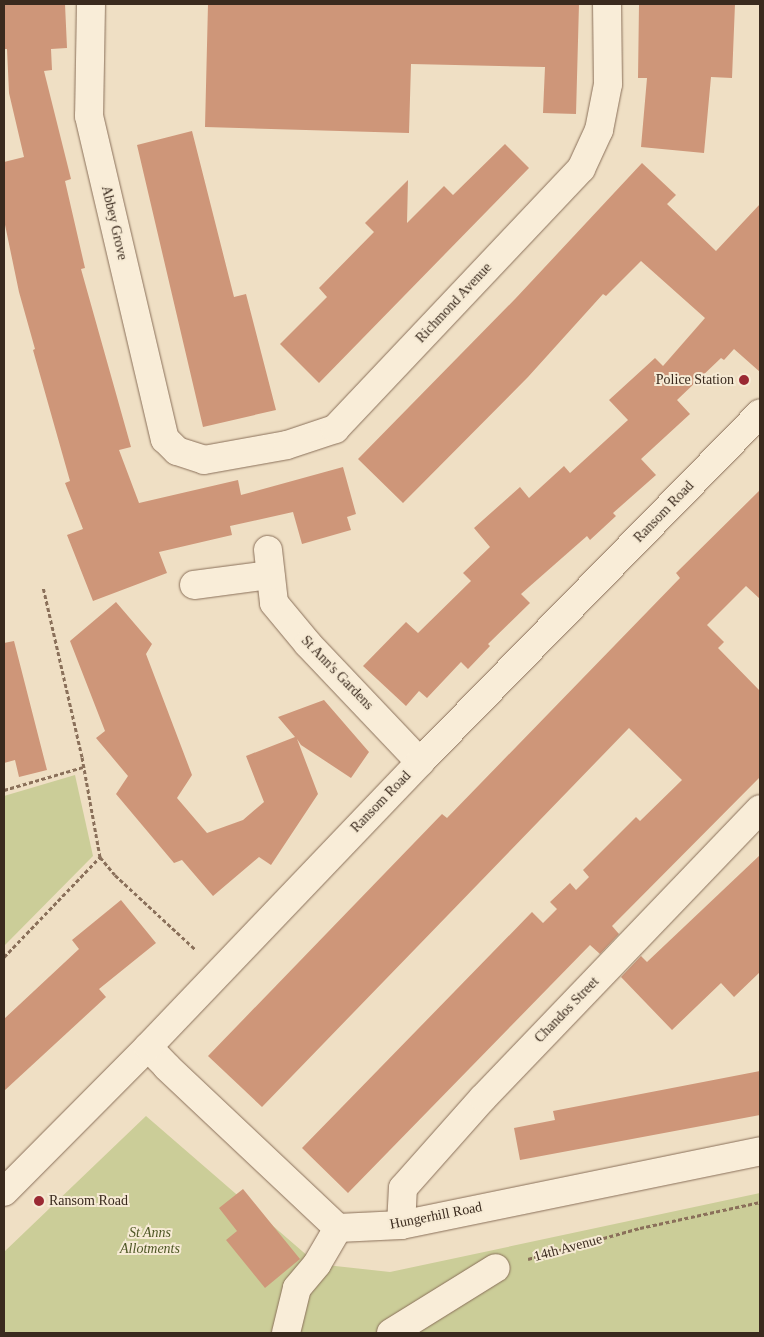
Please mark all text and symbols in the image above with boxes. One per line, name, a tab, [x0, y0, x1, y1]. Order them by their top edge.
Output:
street label: Abbey Grove	[97, 184, 131, 262]
street label: Richmond Avenue	[412, 259, 496, 347]
place label: Police Station	[656, 372, 734, 388]
marker: Police Station	[738, 374, 750, 386]
street label: Ransom Road	[631, 478, 697, 546]
street label: St Ann's Gardens	[297, 632, 377, 714]
street label: Ransom Road	[348, 768, 414, 836]
street label: Chandos Street	[531, 974, 603, 1046]
place label: Ransom Road	[49, 1193, 128, 1209]
marker: Ransom Road	[33, 1195, 45, 1207]
street label: Hungerhill Road	[388, 1199, 484, 1233]
park label: St Anns Allotments	[120, 1225, 180, 1258]
street label: 14th Avenue	[532, 1231, 604, 1265]

